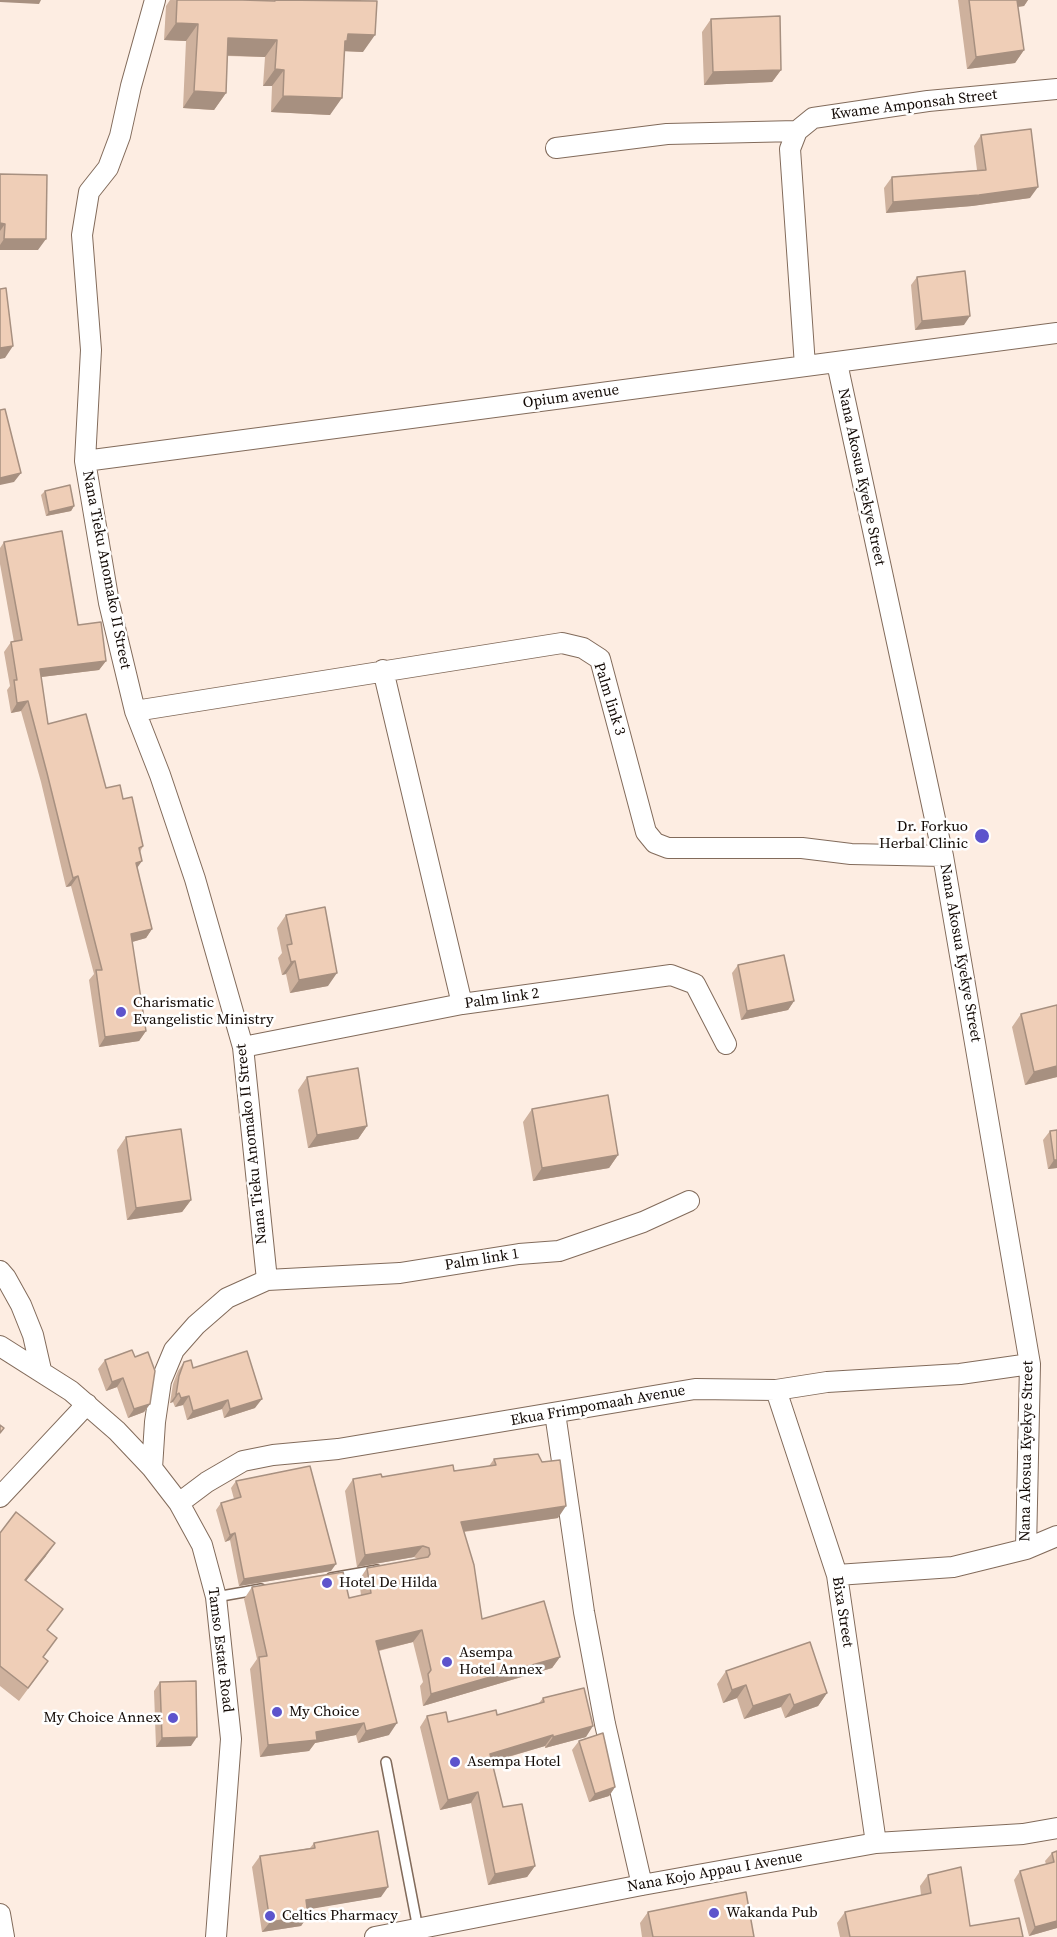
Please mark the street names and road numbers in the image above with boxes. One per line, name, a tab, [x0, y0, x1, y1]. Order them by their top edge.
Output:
street label: Kwame Amponsah Street	[830, 86, 998, 124]
street label: Opium avenue	[522, 381, 620, 413]
street label: Nana Akosua Kyekye Street	[833, 387, 889, 567]
street label: Nana Tieku Anomako II Street	[78, 469, 134, 671]
street label: Palm link 3	[589, 660, 629, 738]
street label: Nana Akosua Kyekye Street	[935, 862, 985, 1044]
street label: Palm link 2	[464, 985, 540, 1013]
street label: Nana Tieku Anomako II Street	[233, 1043, 271, 1245]
street label: Palm link 1	[443, 1245, 521, 1275]
street label: Nana Akosua Kyekye Street	[1016, 1360, 1038, 1542]
street label: Ekua Frimpomaah Avenue	[509, 1382, 687, 1430]
street label: Bixa Street	[828, 1575, 856, 1649]
street label: Tamso Estate Road	[203, 1586, 237, 1714]
street label: Nana Kojo Appau I Avenue	[626, 1848, 804, 1896]

